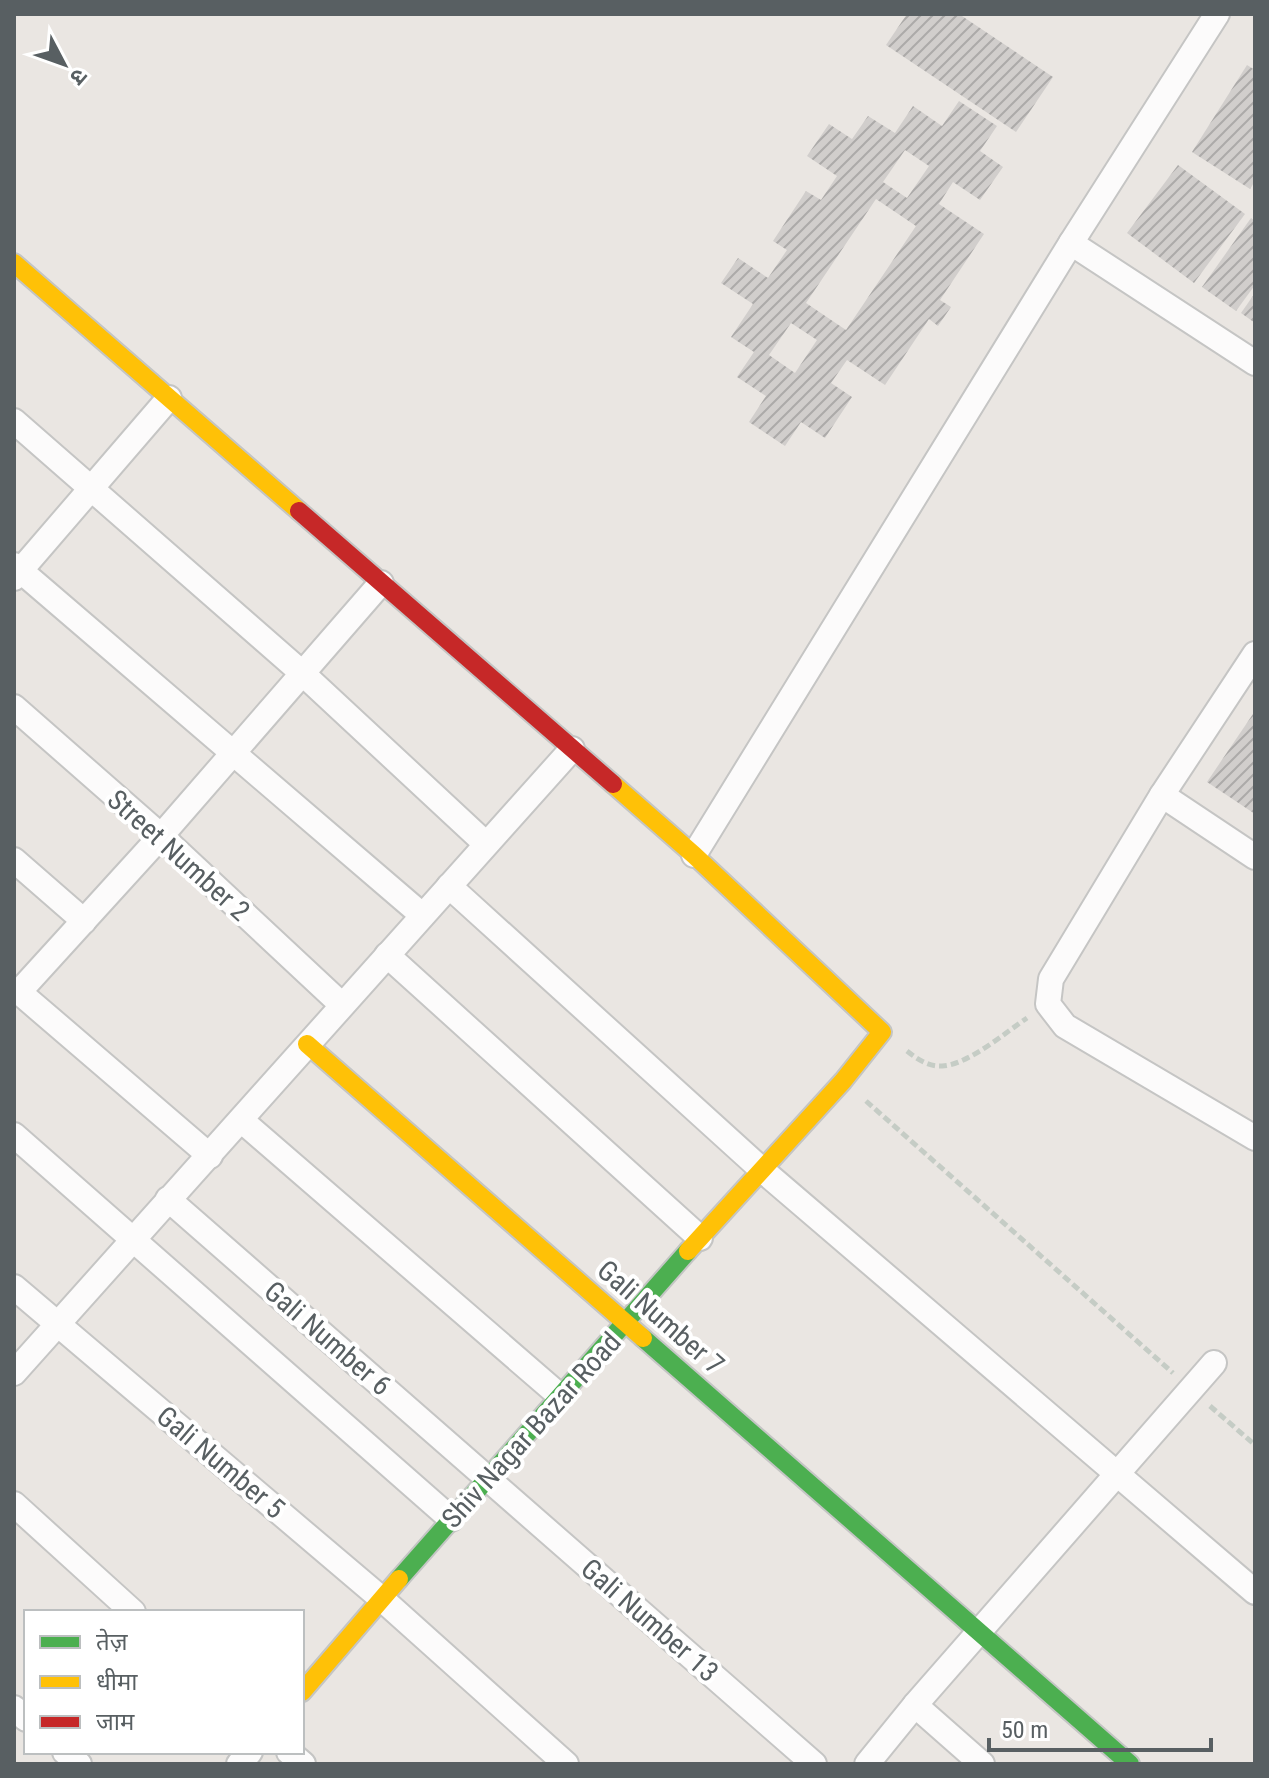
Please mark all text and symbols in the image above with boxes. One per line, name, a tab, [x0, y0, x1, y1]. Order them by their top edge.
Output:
north arrow	[24, 24, 104, 104]
text: उ	[64, 64, 92, 91]
street label: Street Number 2	[101, 783, 256, 928]
street label: Gali Number 7	[591, 1253, 731, 1381]
street label: Gali Number 6	[258, 1274, 398, 1402]
street label: Shiv Nagar Bazar Road	[435, 1326, 628, 1535]
street label: Gali Number 5	[150, 1399, 291, 1525]
street label: Gali Number 13	[574, 1552, 725, 1689]
legend	[24, 1610, 304, 1754]
text: तेज़	[96, 1628, 129, 1656]
text: धीमा	[96, 1668, 138, 1696]
scale bar	[989, 1702, 1211, 1752]
text: जाम	[96, 1708, 135, 1736]
text: 50 m	[1001, 1716, 1048, 1744]

